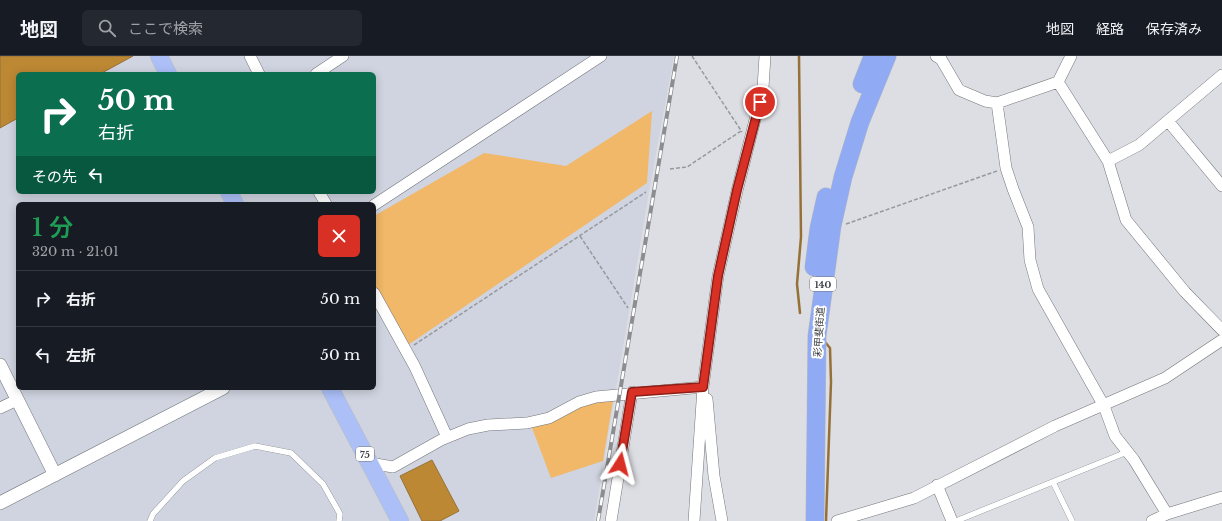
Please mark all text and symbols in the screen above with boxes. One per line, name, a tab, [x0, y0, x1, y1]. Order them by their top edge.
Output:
search box	[82, 10, 362, 46]
icon: search	[96, 17, 118, 39]
text: 地図	[20, 18, 58, 41]
text: ここで検索	[128, 19, 203, 38]
text: 地図	[1046, 20, 1074, 38]
text: 経路	[1096, 20, 1124, 38]
text: 保存済み	[1146, 20, 1202, 38]
text: 50 m	[98, 83, 174, 118]
pin	[743, 85, 777, 119]
icon: right	[32, 88, 84, 140]
icon: arrive	[749, 91, 771, 113]
text: 右折	[98, 122, 134, 144]
icon: left	[85, 164, 107, 186]
text: その先	[32, 167, 77, 186]
text: 1 分	[32, 213, 73, 242]
button: close	[318, 215, 360, 257]
text: 320 m · 21:01	[32, 243, 119, 260]
road number: 140	[810, 277, 836, 291]
icon: right	[32, 288, 54, 310]
text: 50 m	[320, 289, 360, 308]
text: 右折	[66, 290, 96, 309]
street label: 彩甲斐街道	[811, 307, 827, 357]
icon: left	[32, 344, 54, 366]
text: 50 m	[320, 345, 360, 364]
text: 左折	[66, 346, 96, 365]
position arrow	[599, 443, 641, 485]
road number: 75	[356, 447, 374, 461]

